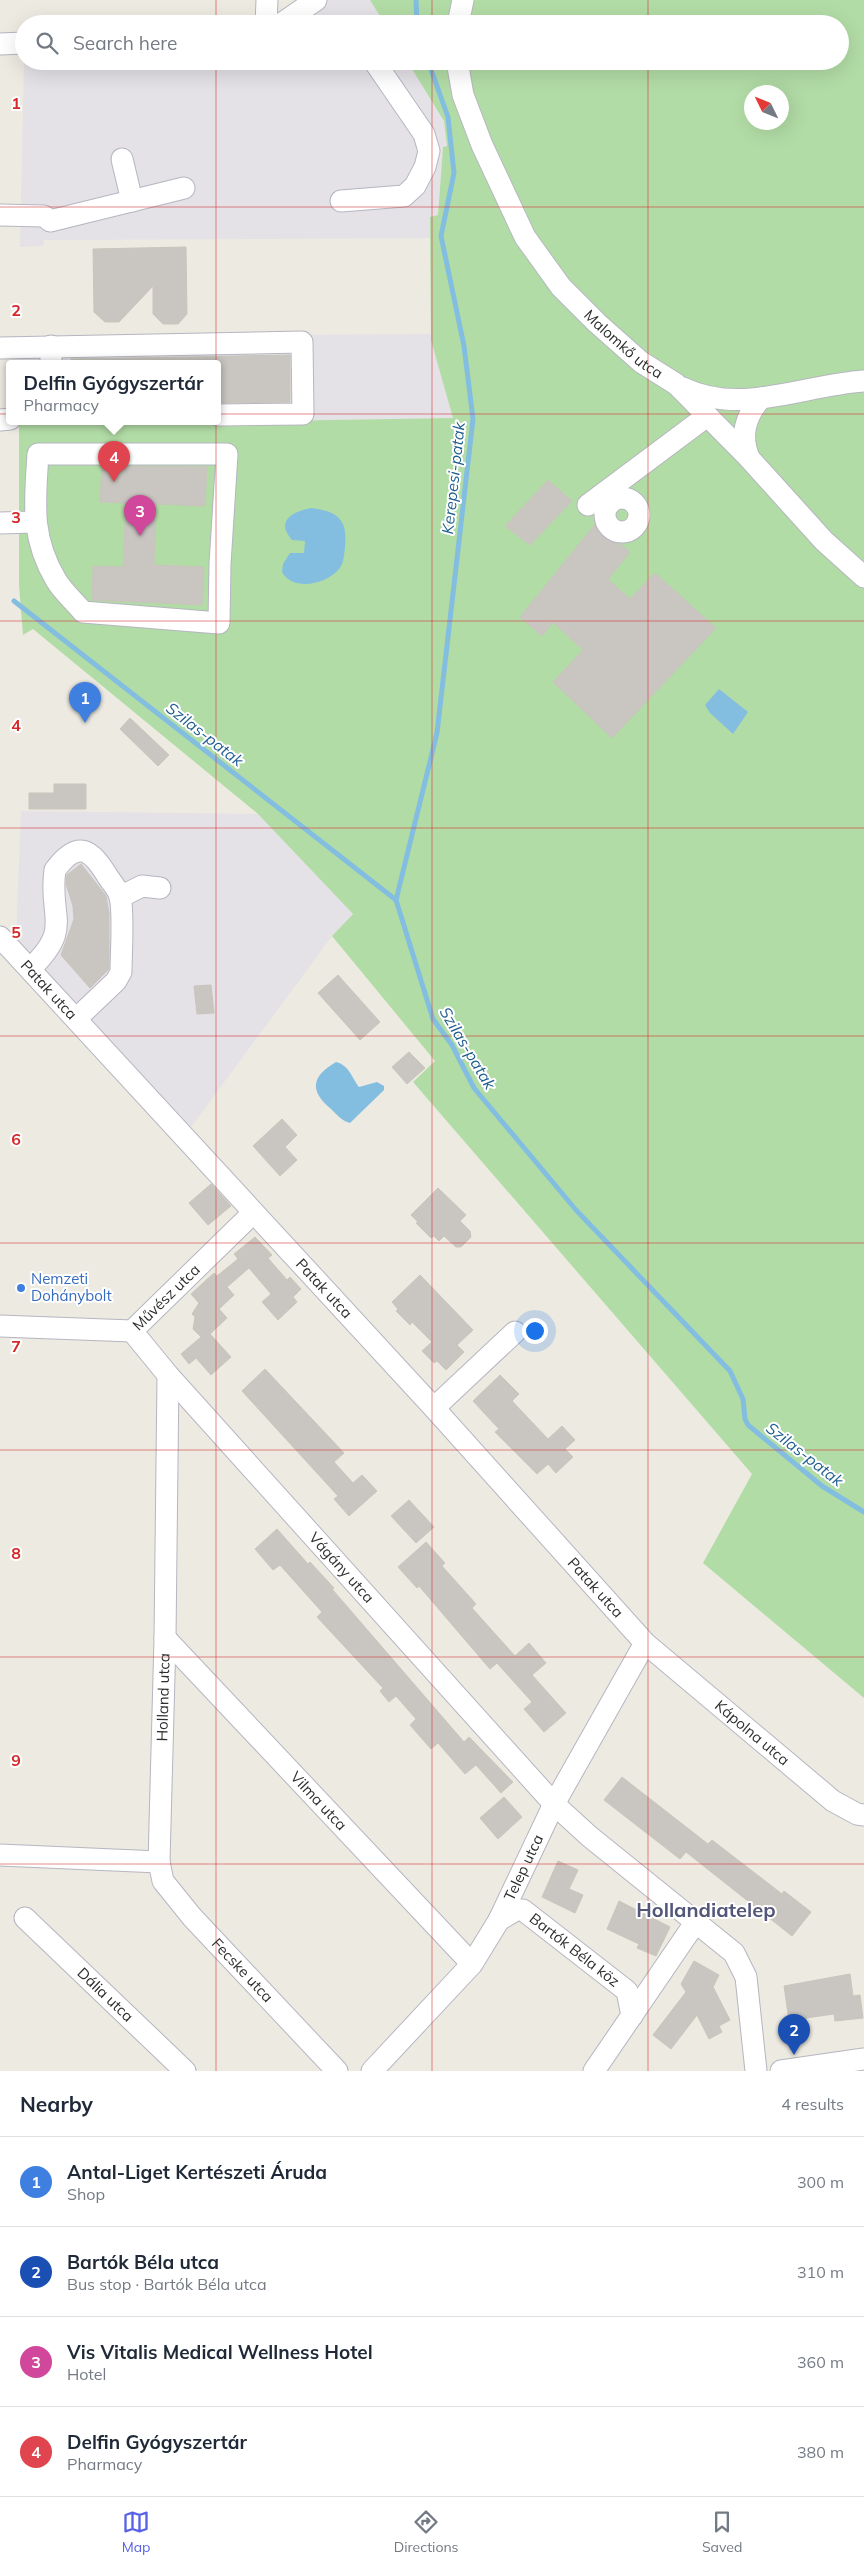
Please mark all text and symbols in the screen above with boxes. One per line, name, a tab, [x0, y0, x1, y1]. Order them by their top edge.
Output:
search box	[15, 15, 849, 70]
icon: search	[33, 29, 61, 57]
text: Search here	[73, 31, 177, 55]
north arrow	[744, 85, 789, 130]
text: 1	[11, 93, 21, 113]
text: 2	[11, 300, 21, 320]
street label: Malomkő utca	[580, 305, 667, 382]
popup	[6, 360, 221, 425]
text: Delfin Gyógyszertár	[24, 371, 203, 395]
text: Pharmacy	[24, 395, 99, 415]
water label: Kerepesi-patak	[437, 420, 469, 535]
pin: 4	[98, 441, 130, 482]
pin: 3	[124, 495, 156, 536]
text: 3	[11, 507, 21, 527]
pin: 1	[69, 682, 101, 723]
water label: Szilas-patak	[162, 698, 248, 771]
text: 4	[11, 715, 21, 735]
text: 5	[11, 922, 21, 942]
street label: Patak utca	[17, 956, 81, 1023]
water label: Szilas-patak	[436, 1003, 501, 1094]
text: 6	[11, 1129, 21, 1149]
street label: Patak utca	[292, 1254, 357, 1322]
street label: Művész utca	[128, 1260, 204, 1334]
place label: Nemzeti Dohánybolt	[31, 1269, 112, 1305]
marker: Nemzeti Dohánybolt	[15, 1282, 27, 1294]
your location	[522, 1318, 548, 1344]
text: 7	[11, 1336, 21, 1356]
water label: Szilas-patak	[762, 1418, 848, 1491]
street label: Vágány utca	[305, 1528, 378, 1607]
text: 8	[11, 1543, 21, 1563]
street label: Patak utca	[564, 1553, 628, 1621]
street label: Holland utca	[152, 1653, 174, 1742]
street label: Kápolna utca	[711, 1696, 793, 1769]
text: 9	[11, 1750, 21, 1770]
street label: Vilma utca	[287, 1767, 351, 1834]
street label: Telep utca	[500, 1831, 547, 1904]
district label: Hollandiatelep	[636, 1897, 776, 1922]
street label: Bartók Béla köz	[526, 1909, 624, 1991]
street label: Fecske utca	[208, 1934, 277, 2006]
street label: Dália utca	[74, 1963, 138, 2026]
pin: 2	[778, 2014, 810, 2055]
text: Nearby	[20, 2091, 93, 2117]
text: 4 results	[781, 2094, 844, 2114]
text: Antal-Liget Kertészeti Áruda	[67, 2160, 327, 2184]
text: 1	[31, 2172, 41, 2192]
text: 300 m	[797, 2172, 844, 2192]
text: Shop	[67, 2184, 105, 2204]
text: Bartók Béla utca	[67, 2250, 219, 2274]
text: 2	[31, 2262, 41, 2282]
text: 310 m	[797, 2262, 844, 2282]
text: Bus stop · Bartók Béla utca	[67, 2274, 267, 2294]
text: Vis Vitalis Medical Wellness Hotel	[67, 2340, 373, 2364]
text: 3	[31, 2352, 41, 2372]
text: 360 m	[797, 2352, 844, 2372]
text: Hotel	[67, 2364, 106, 2384]
text: Delfin Gyógyszertár	[67, 2430, 247, 2454]
text: 4	[31, 2442, 41, 2462]
text: 380 m	[797, 2442, 844, 2462]
text: Pharmacy	[67, 2454, 142, 2474]
tab: Map	[122, 2508, 150, 2556]
tab: Directions	[394, 2508, 459, 2556]
tab: Saved	[702, 2508, 742, 2556]

